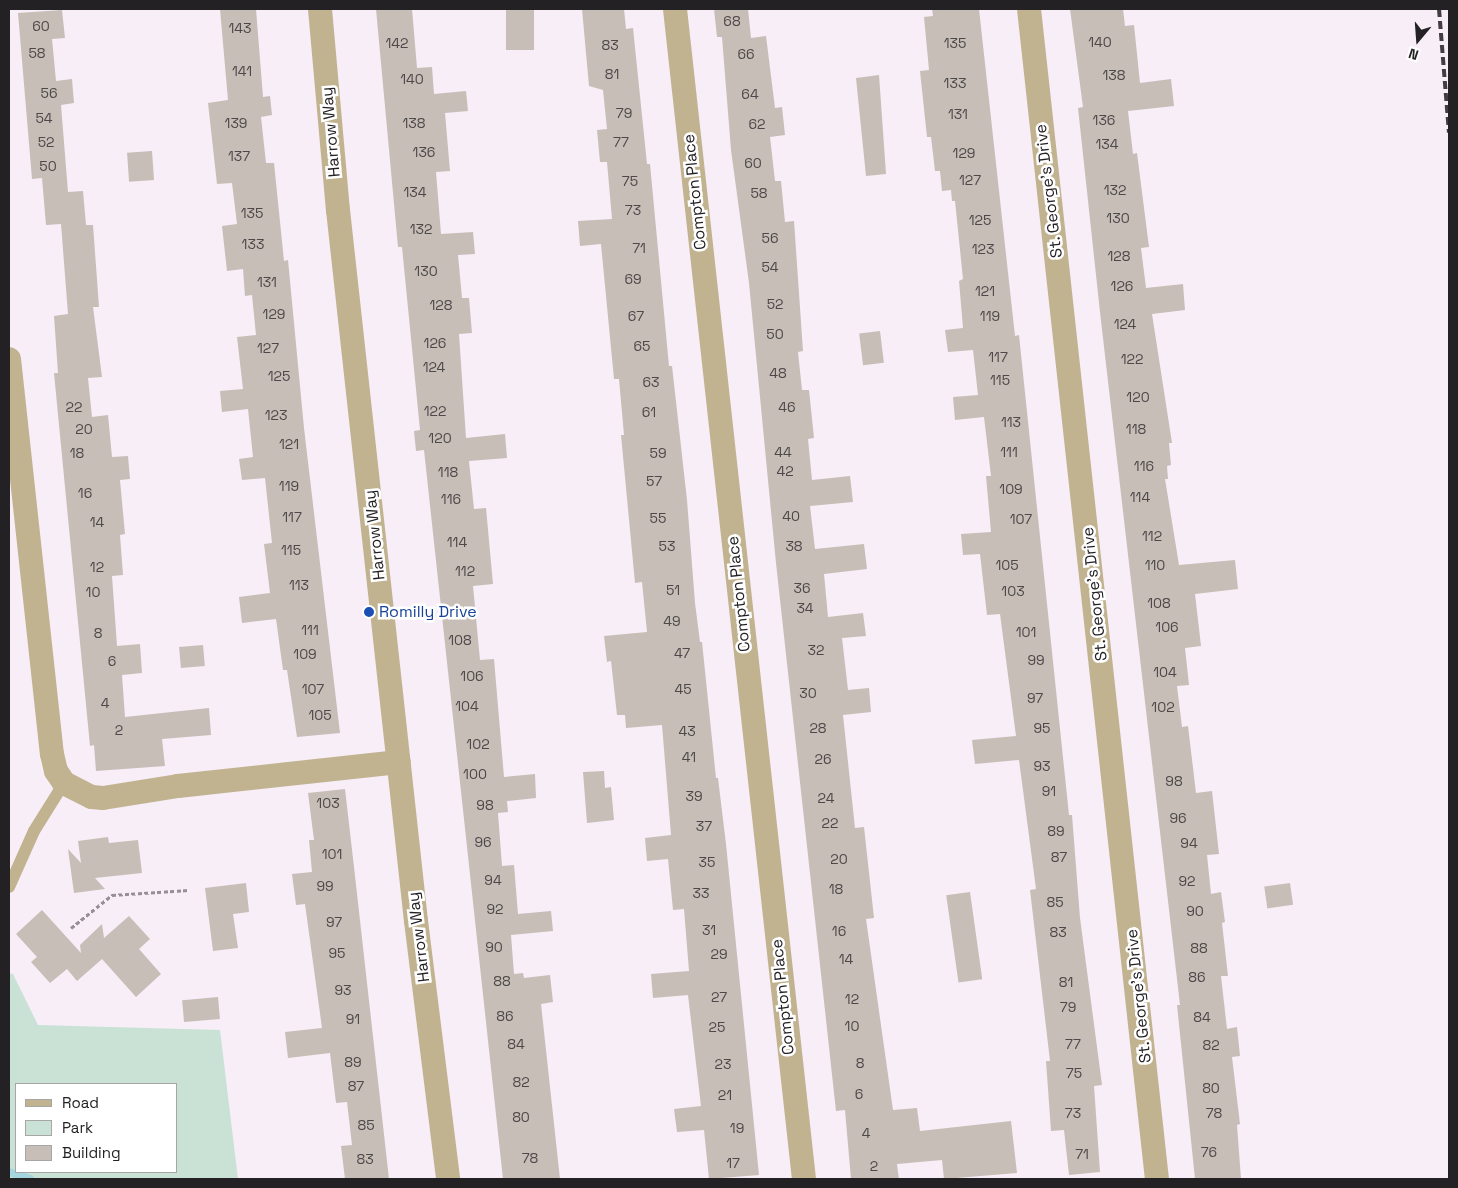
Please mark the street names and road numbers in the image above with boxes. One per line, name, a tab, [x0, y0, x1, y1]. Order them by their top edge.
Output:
street label: Harrow Way	[317, 86, 345, 178]
street label: St. George's Drive	[1031, 123, 1067, 259]
street label: Compton Place	[679, 133, 711, 251]
street label: Harrow Way	[361, 489, 389, 581]
street label: St. George's Drive	[1078, 526, 1112, 662]
street label: Compton Place	[723, 535, 755, 653]
street label: Harrow Way	[404, 891, 434, 983]
street label: St. George's Drive	[1122, 928, 1156, 1064]
street label: Compton Place	[767, 938, 799, 1056]

